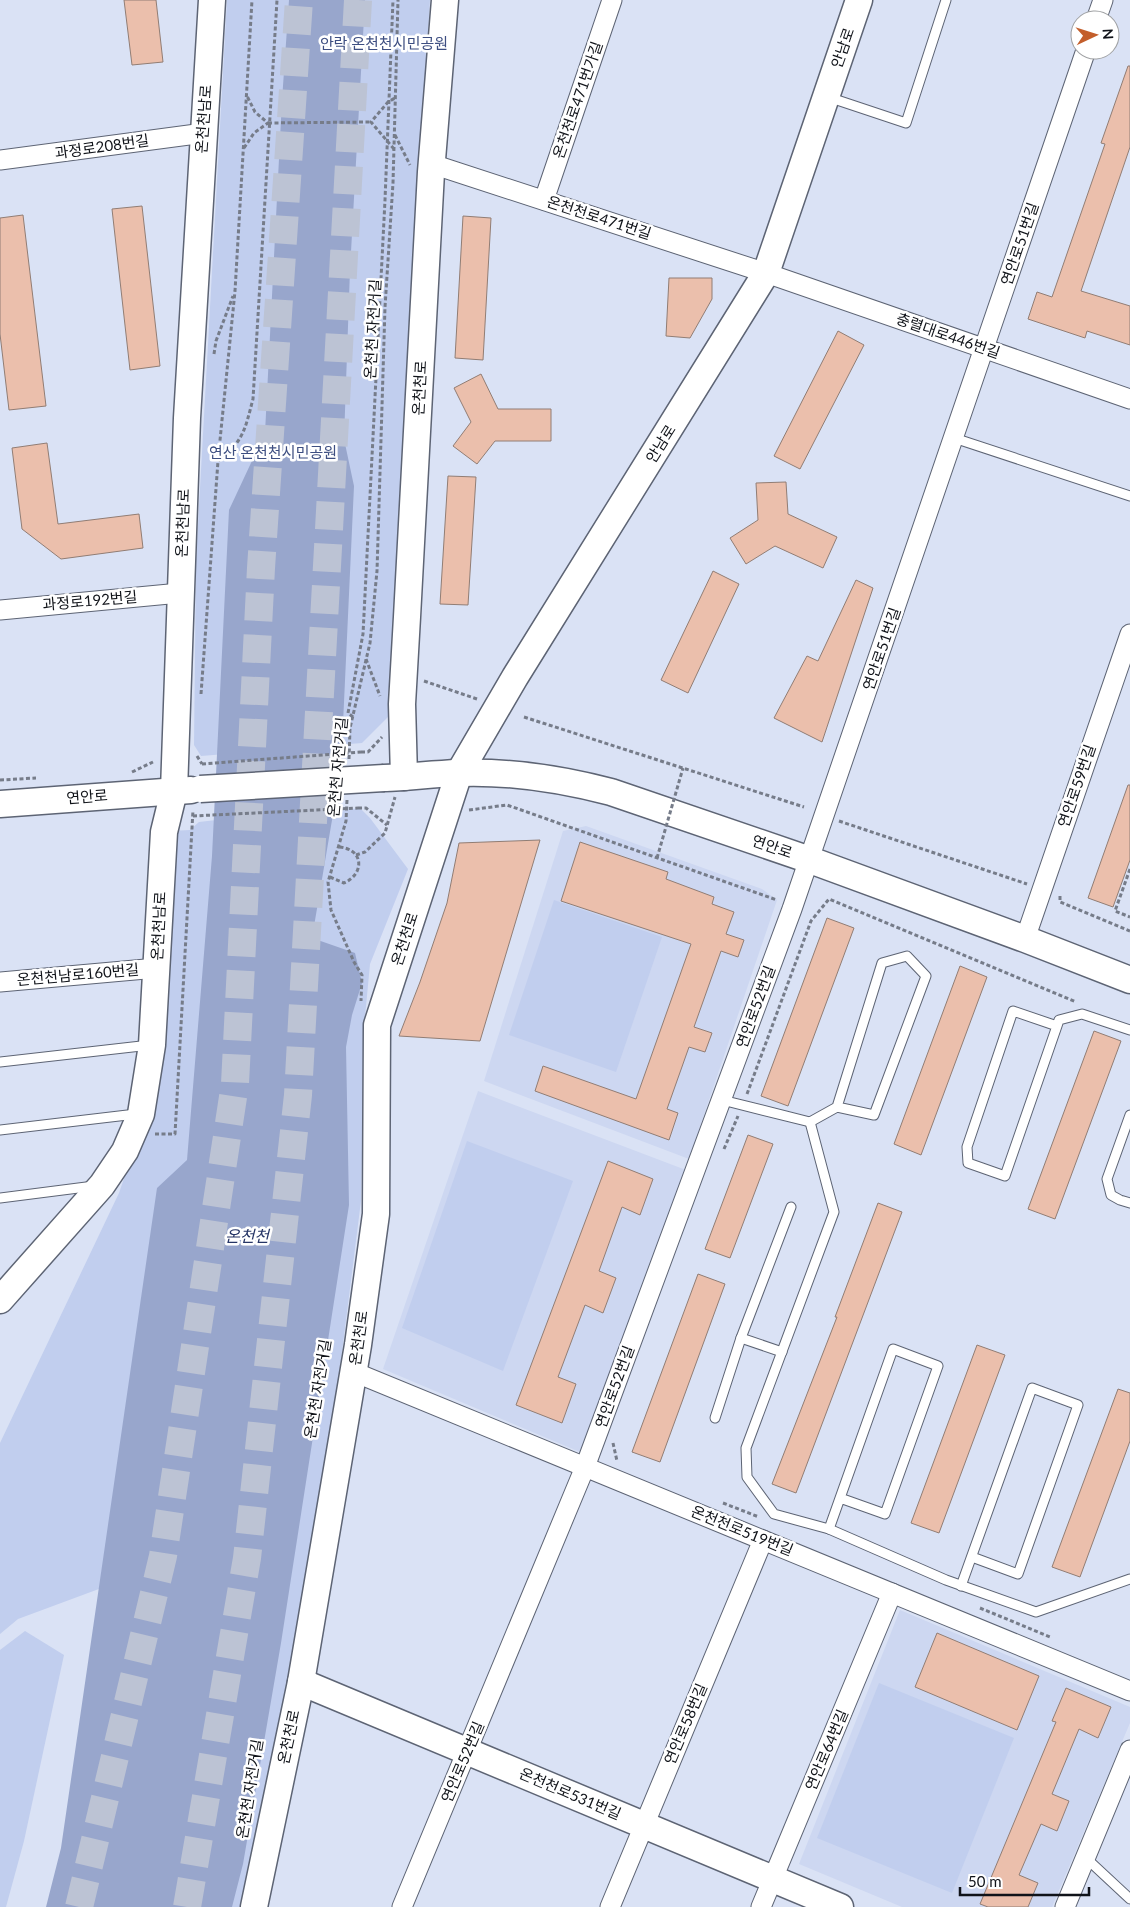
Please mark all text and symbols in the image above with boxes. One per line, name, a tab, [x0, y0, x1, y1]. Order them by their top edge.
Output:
north arrow	[1070, 10, 1120, 60]
street label: 안남로	[827, 25, 857, 70]
text: N	[1100, 28, 1117, 40]
park label: 안락 온천천시민공원	[320, 34, 448, 52]
street label: 온천천로471번가길	[549, 39, 606, 161]
street label: 온천천남로	[192, 84, 214, 154]
street label: 과정로208번길	[54, 130, 150, 162]
street label: 온천천로471번길	[545, 192, 654, 242]
street label: 연안로51번길	[996, 200, 1042, 287]
street label: 온천천 자전거길	[360, 278, 384, 380]
street label: 충렬대로446번길	[894, 309, 1003, 361]
street label: 온천천로	[409, 360, 429, 416]
street label: 안남로	[642, 421, 679, 466]
park label: 연산 온천천시민공원	[209, 443, 337, 461]
street label: 온천천남로	[172, 488, 192, 558]
street label: 과정로192번길	[42, 587, 138, 613]
street label: 연안로51번길	[858, 605, 904, 692]
street label: 온천천 자전거길	[324, 716, 350, 818]
street label: 연안로59번길	[1053, 742, 1099, 829]
street label: 연안로	[66, 786, 108, 806]
street label: 연안로	[750, 831, 795, 861]
street label: 온천천남로	[147, 891, 169, 961]
street label: 온천천로	[387, 910, 421, 968]
street label: 온천천남로160번길	[16, 960, 140, 988]
street label: 연안로52번길	[732, 963, 778, 1050]
water label: 온천천	[225, 1226, 271, 1245]
street label: 온천천로	[345, 1309, 371, 1366]
street label: 온천천 자전거길	[300, 1338, 334, 1440]
street label: 연안로52번길	[591, 1343, 637, 1430]
street label: 온천천로519번길	[689, 1501, 796, 1559]
street label: 연안로58번길	[660, 1680, 710, 1767]
street label: 연안로64번길	[801, 1706, 851, 1793]
street label: 온천천로	[273, 1708, 303, 1766]
street label: 연안로52번길	[437, 1718, 487, 1805]
street label: 온천천 자전거길	[232, 1738, 266, 1840]
street label: 온천천로531번길	[517, 1764, 624, 1823]
scale bar	[960, 1864, 1089, 1896]
text: 50 m	[968, 1872, 1002, 1890]

